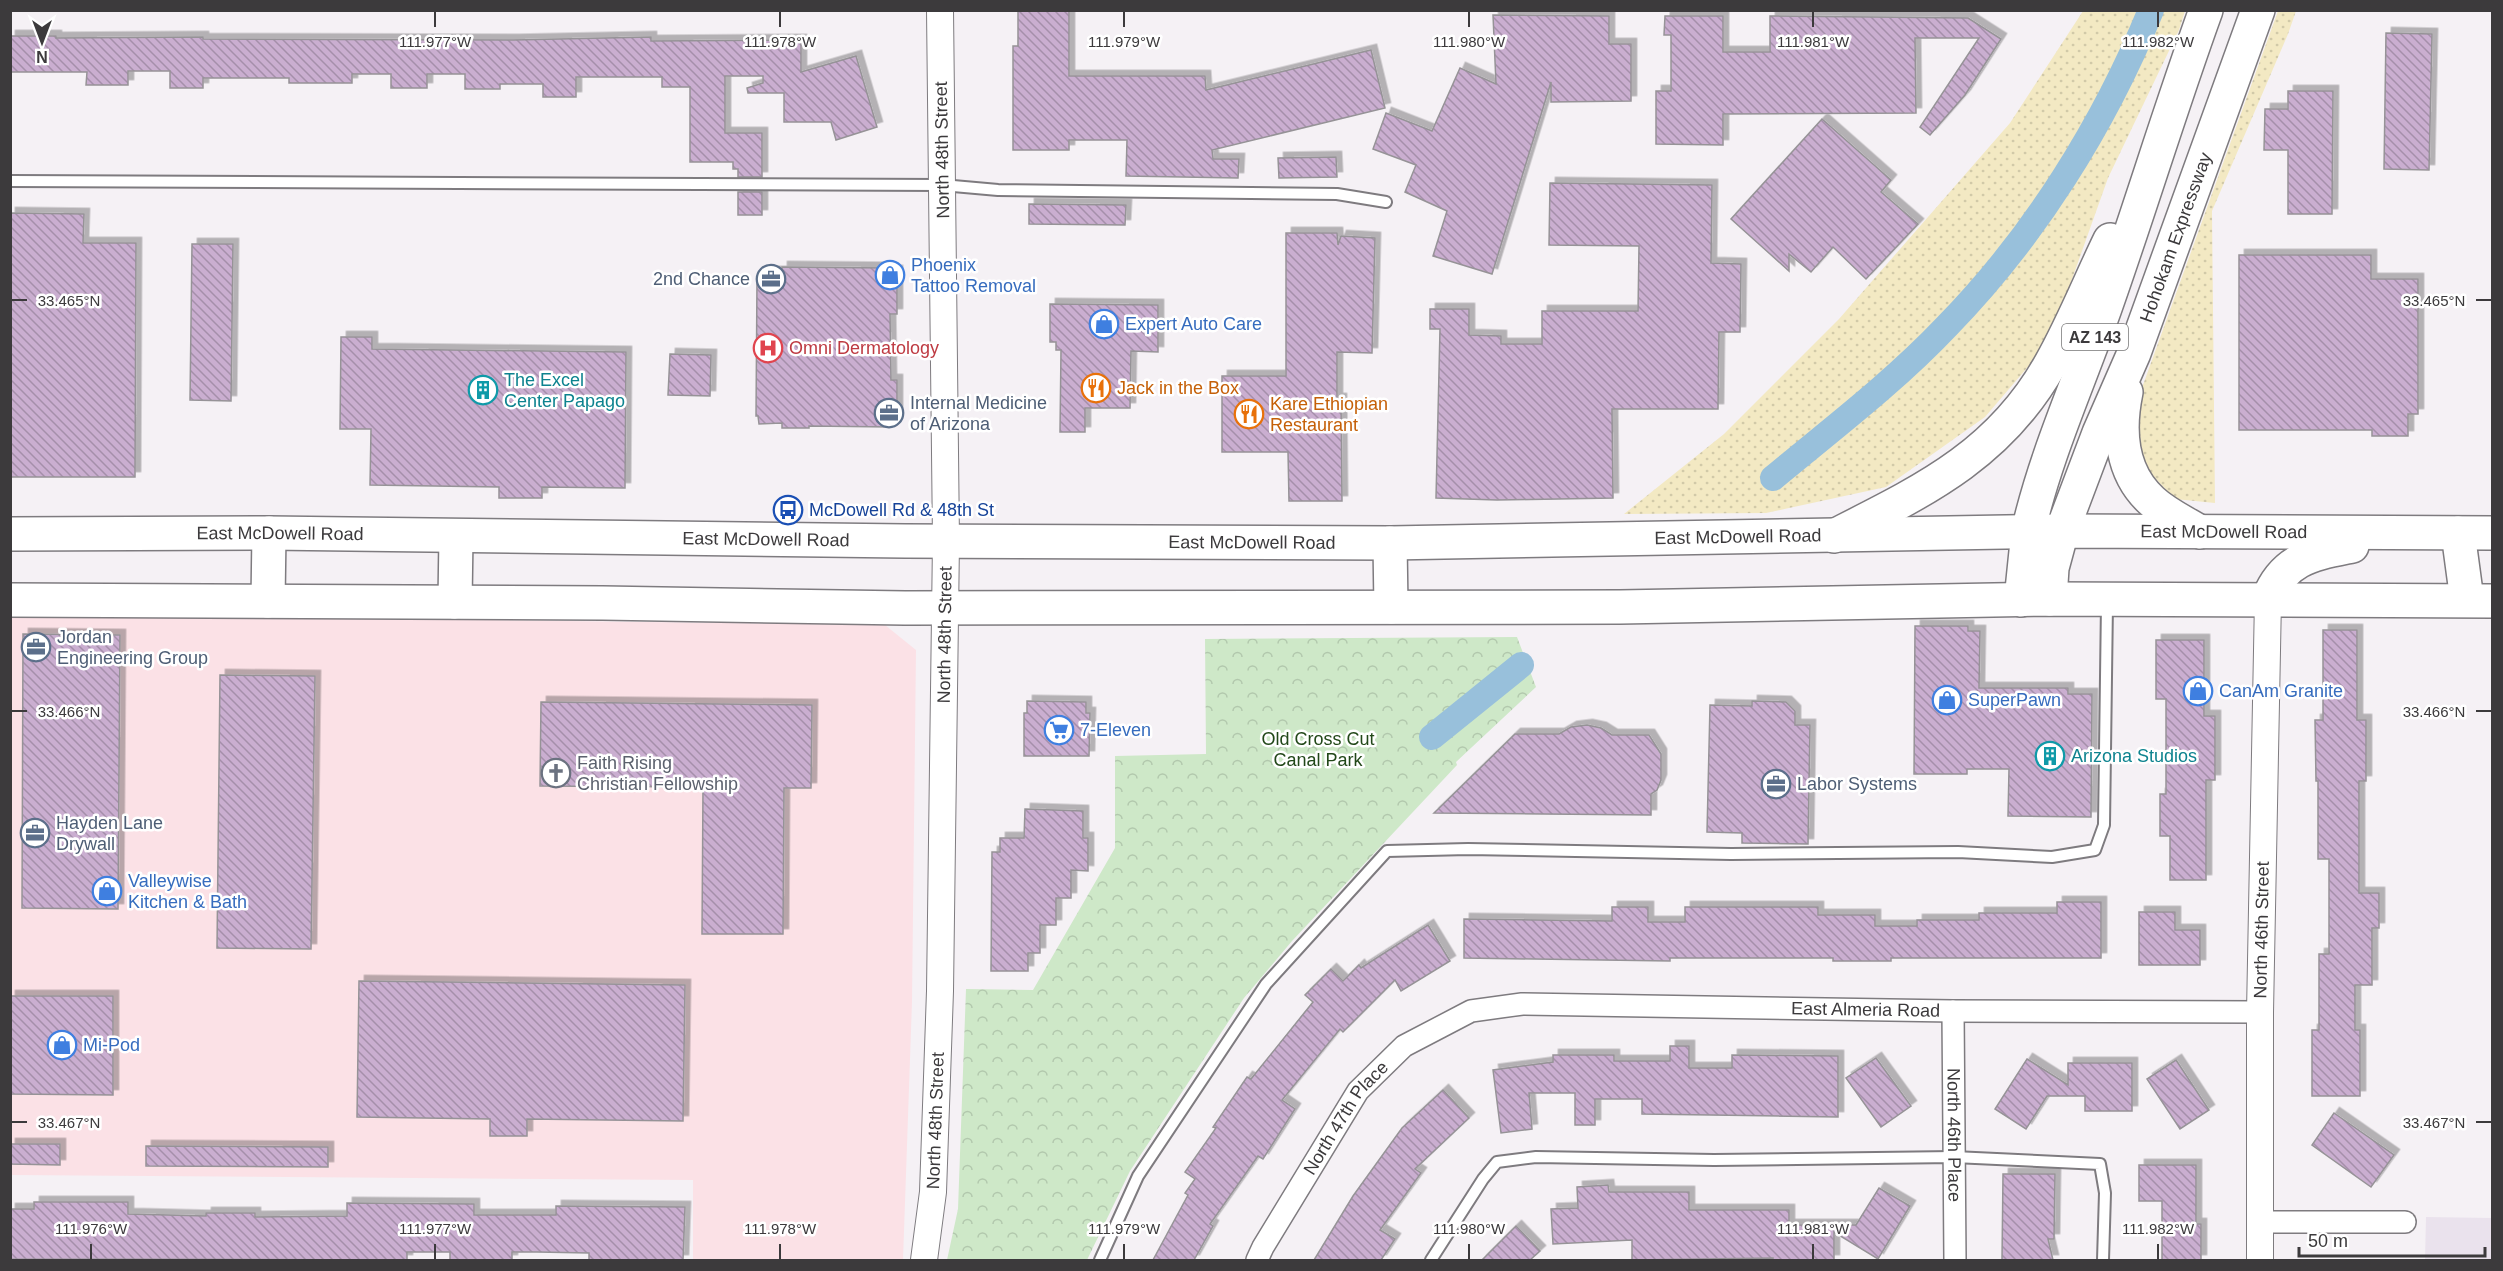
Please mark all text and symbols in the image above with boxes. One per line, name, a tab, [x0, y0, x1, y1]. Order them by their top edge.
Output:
north arrow	[12, 12, 72, 72]
text: 111.977°W	[399, 33, 472, 50]
text: 111.978°W	[744, 33, 817, 50]
text: 111.979°W	[1088, 33, 1161, 50]
text: 111.980°W	[1433, 33, 1506, 50]
text: 111.981°W	[1777, 33, 1850, 50]
text: 111.982°W	[2122, 33, 2195, 50]
text: N	[36, 48, 48, 65]
street label: North 48th Street	[931, 81, 953, 219]
street label: Hohokam Expressway	[2136, 150, 2216, 325]
place label: Phoenix Tattoo Removal	[911, 255, 1036, 296]
shop icon: Phoenix Tattoo Removal	[874, 259, 906, 291]
office icon: 2nd Chance	[755, 263, 787, 295]
place label: 2nd Chance	[653, 269, 750, 289]
text: 33.465°N	[38, 292, 100, 309]
text: 33.465°N	[2403, 292, 2465, 309]
shop icon: Expert Auto Care	[1088, 308, 1120, 340]
place label: Expert Auto Care	[1125, 314, 1262, 334]
road number: AZ 143	[2062, 324, 2128, 350]
hospital icon: Omni Dermatology	[752, 332, 784, 364]
place label: Omni Dermatology	[789, 338, 939, 358]
place label: The Excel Center Papago	[504, 370, 625, 411]
restaurant icon: Jack in the Box	[1080, 372, 1112, 404]
building icon: The Excel Center Papago	[467, 374, 499, 406]
place label: Jack in the Box	[1117, 378, 1239, 398]
place label: Internal Medicine of Arizona	[910, 393, 1047, 434]
place label: Kare Ethiopian Restaurant	[1270, 394, 1388, 435]
office icon: Internal Medicine of Arizona	[873, 397, 905, 429]
restaurant icon: Kare Ethiopian Restaurant	[1233, 398, 1265, 430]
bus stop icon: McDowell Rd & 48th St	[772, 494, 804, 526]
place label: McDowell Rd & 48th St	[809, 500, 994, 520]
street label: East McDowell Road	[2140, 521, 2307, 542]
street label: East McDowell Road	[196, 523, 364, 544]
street label: East McDowell Road	[1654, 525, 1822, 548]
street label: East McDowell Road	[682, 528, 850, 550]
street label: East McDowell Road	[1168, 532, 1336, 553]
street label: North 48th Street	[934, 566, 956, 703]
place label: Jordan Engineering Group	[57, 627, 208, 668]
office icon: Jordan Engineering Group	[20, 631, 52, 663]
shop icon: CanAm Granite	[2182, 675, 2214, 707]
place label: CanAm Granite	[2219, 681, 2343, 701]
shop icon: SuperPawn	[1931, 684, 1963, 716]
place label: SuperPawn	[1968, 690, 2061, 710]
text: 33.466°N	[38, 703, 100, 720]
text: 33.466°N	[2403, 703, 2465, 720]
supermarket icon: 7-Eleven	[1043, 714, 1075, 746]
place label: 7-Eleven	[1080, 720, 1151, 740]
park label: Old Cross Cut Canal Park	[1261, 729, 1375, 770]
building icon: Arizona Studios	[2034, 740, 2066, 772]
place label: Arizona Studios	[2071, 746, 2197, 766]
place label: Faith Rising Christian Fellowship	[577, 753, 738, 794]
church icon: Faith Rising Christian Fellowship	[540, 757, 572, 789]
office icon: Labor Systems	[1760, 768, 1792, 800]
place label: Labor Systems	[1797, 774, 1917, 794]
place label: Hayden Lane Drywall	[56, 813, 163, 854]
office icon: Hayden Lane Drywall	[19, 817, 51, 849]
street label: North 46th Street	[2250, 861, 2273, 999]
place label: Valleywise Kitchen & Bath	[128, 871, 247, 912]
shop icon: Valleywise Kitchen & Bath	[91, 875, 123, 907]
street label: East Almeria Road	[1791, 998, 1940, 1021]
shop icon: Mi-Pod	[46, 1029, 78, 1061]
place label: Mi-Pod	[83, 1035, 140, 1055]
street label: North 48th Street	[923, 1052, 948, 1190]
street label: North 47th Place	[1299, 1057, 1392, 1178]
street label: North 46th Place	[1943, 1068, 1965, 1202]
text: 33.467°N	[38, 1114, 100, 1131]
text: 33.467°N	[2403, 1114, 2465, 1131]
text: 111.976°W	[55, 1220, 128, 1237]
text: 111.977°W	[399, 1220, 472, 1237]
text: 111.978°W	[744, 1220, 817, 1237]
text: 111.979°W	[1088, 1220, 1161, 1237]
text: 111.980°W	[1433, 1220, 1506, 1237]
text: 111.981°W	[1777, 1220, 1850, 1237]
text: 111.982°W	[2122, 1220, 2195, 1237]
scale bar	[2299, 1220, 2485, 1258]
text: 50 m	[2308, 1231, 2348, 1251]

